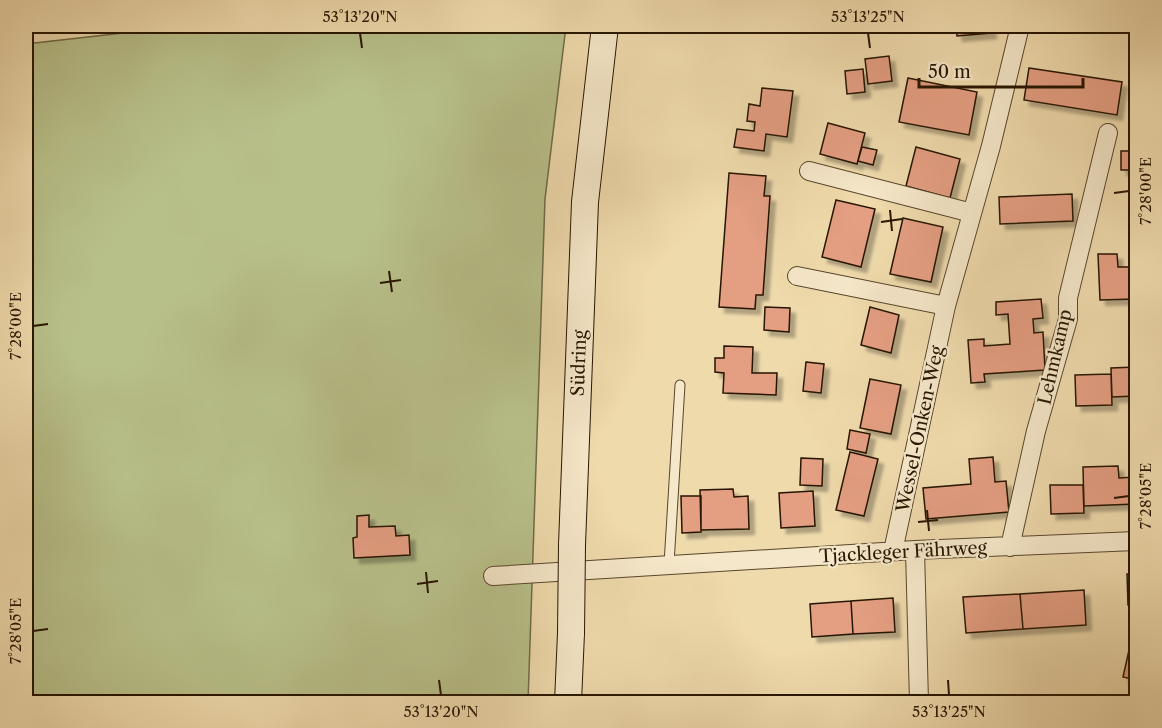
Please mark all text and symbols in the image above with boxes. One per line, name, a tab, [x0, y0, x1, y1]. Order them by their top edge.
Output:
text: 53°13'20"N	[322, 7, 398, 26]
text: 53°13'25"N	[831, 7, 905, 26]
scale bar	[919, 51, 1082, 89]
text: 50 m	[928, 61, 971, 83]
text: 7°28'00"E	[1136, 157, 1155, 225]
text: 7°28'00"E	[6, 292, 25, 360]
street label: Lehmkamp	[1033, 307, 1077, 407]
street label: Südring	[567, 329, 591, 397]
street label: Wessel-Onken-Weg	[891, 343, 949, 515]
text: 7°28'05"E	[1136, 463, 1155, 529]
street label: Tjackleger Fährweg	[818, 537, 988, 567]
text: 7°28'05"E	[6, 598, 25, 664]
text: 53°13'20"N	[403, 702, 479, 721]
text: 53°13'25"N	[912, 702, 986, 721]

